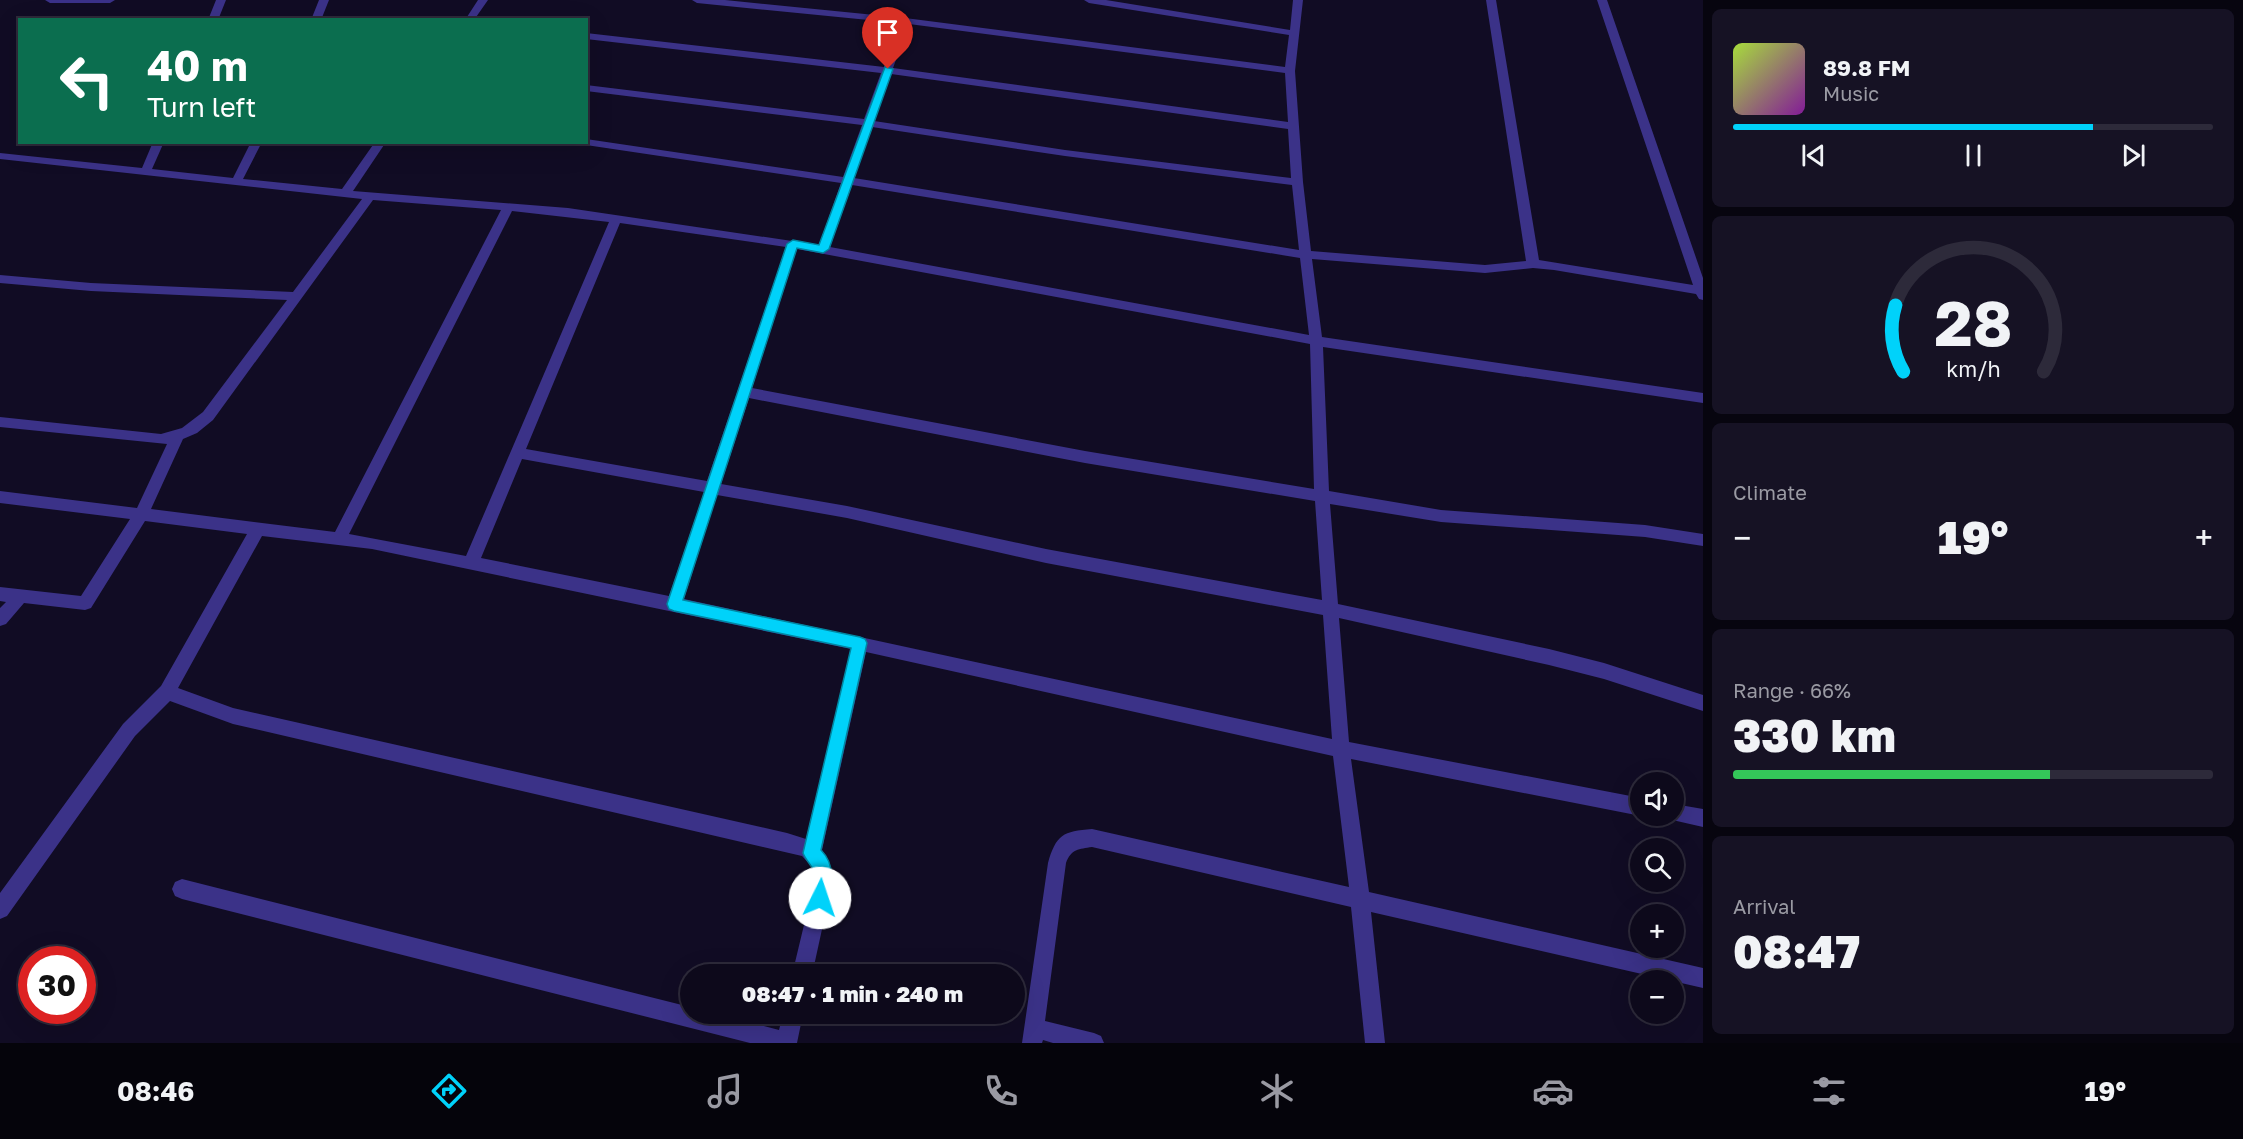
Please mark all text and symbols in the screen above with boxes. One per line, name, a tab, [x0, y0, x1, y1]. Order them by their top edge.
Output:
pin	[862, 7, 913, 69]
icon: arrive	[871, 16, 904, 49]
text: 40 m	[147, 40, 248, 90]
icon: left	[48, 42, 126, 120]
text: 89.8 FM	[1823, 54, 1910, 81]
text: Music	[1823, 81, 1879, 105]
text: Turn left	[147, 91, 256, 123]
icon: previous	[1797, 139, 1830, 172]
icon: pause	[1957, 139, 1990, 172]
icon: next	[2117, 139, 2150, 172]
text: 28	[1934, 285, 2012, 360]
text: km/h	[1946, 356, 2000, 382]
text: Climate	[1733, 480, 1807, 504]
text: 19°	[1938, 510, 2008, 564]
text: −	[1733, 518, 1751, 557]
text: +	[2195, 518, 2213, 557]
text: Range · 66%	[1733, 678, 1851, 702]
text: 330 km	[1733, 708, 1896, 762]
map controls	[1630, 772, 1684, 1024]
button: sound	[1630, 772, 1684, 826]
button: search	[1630, 838, 1684, 892]
position arrow	[788, 866, 852, 930]
text: Arrival	[1733, 894, 1796, 918]
button: +	[1630, 904, 1684, 958]
text: 08:47	[1733, 924, 1860, 978]
speed limit sign: 30	[18, 946, 96, 1024]
button: −	[1630, 970, 1684, 1024]
text: 08:47 · 1 min · 240 m	[742, 980, 963, 1007]
icon: directions	[428, 1070, 470, 1112]
icon: music	[704, 1070, 746, 1112]
icon: phone	[980, 1070, 1022, 1112]
icon: climate	[1256, 1070, 1298, 1112]
icon: car	[1532, 1070, 1574, 1112]
icon: filters	[1808, 1070, 1850, 1112]
text: 08:46	[117, 1075, 194, 1107]
text: 19°	[2084, 1075, 2126, 1107]

